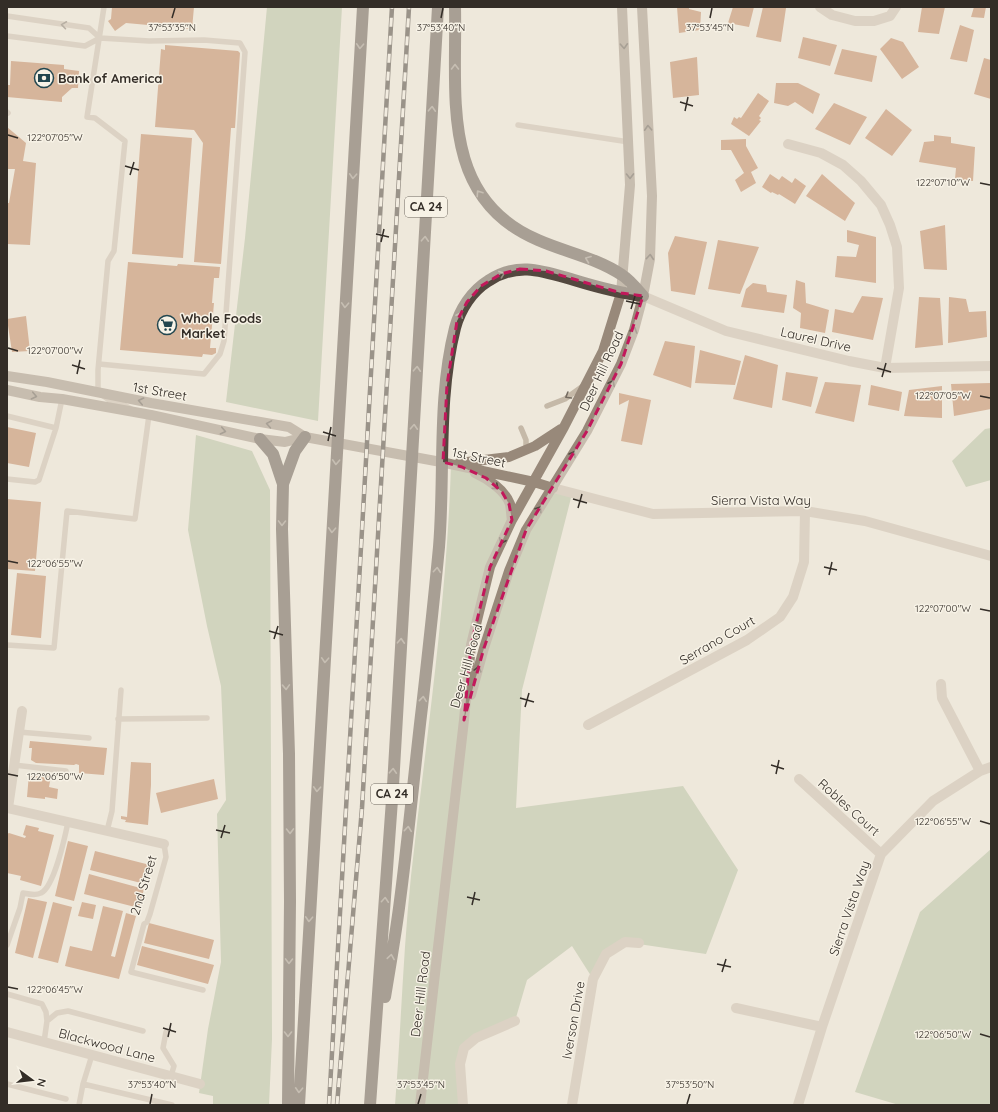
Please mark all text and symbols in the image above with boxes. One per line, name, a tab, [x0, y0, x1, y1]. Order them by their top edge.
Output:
one-way arrow	[61, 21, 68, 30]
text: 37°53'35"N	[148, 21, 196, 34]
text: 37°53'40"N	[417, 21, 465, 34]
text: 37°53'45"N	[686, 21, 734, 34]
one-way arrow	[356, 43, 365, 49]
one-way arrow	[619, 43, 628, 49]
one-way arrow	[451, 64, 459, 70]
bank icon: Bank of America	[33, 67, 55, 89]
place label: Bank of America	[58, 70, 163, 86]
one-way arrow	[428, 106, 436, 112]
one-way arrow	[644, 125, 652, 131]
text: 122°07'05"W	[27, 131, 83, 144]
one-way arrow	[349, 173, 357, 179]
one-way arrow	[626, 173, 634, 179]
text: 122°07'10"W	[916, 176, 970, 189]
one-way arrow	[476, 190, 484, 197]
road number: CA 24	[405, 197, 447, 217]
one-way arrow	[420, 236, 429, 242]
one-way arrow	[645, 254, 654, 260]
one-way arrow	[584, 256, 591, 264]
one-way arrow	[499, 270, 506, 278]
one-way arrow	[341, 302, 350, 309]
place label: Whole Foods Market	[181, 310, 261, 341]
one-way arrow	[455, 311, 463, 319]
supermarket icon: Whole Foods Market	[156, 314, 178, 336]
street label: Laurel Drive	[779, 323, 853, 355]
one-way arrow	[629, 327, 638, 334]
street label: Deer Hill Road	[575, 328, 627, 414]
text: 122°07'00"W	[27, 344, 83, 357]
one-way arrow	[413, 366, 421, 372]
street label: 1st Street	[132, 378, 188, 404]
one-way arrow	[607, 380, 615, 387]
text: 122°07'05"W	[915, 389, 971, 402]
one-way arrow	[31, 391, 37, 399]
one-way arrow	[565, 392, 572, 399]
one-way arrow	[138, 397, 144, 406]
one-way arrow	[266, 420, 272, 428]
one-way arrow	[409, 424, 418, 430]
one-way arrow	[220, 426, 226, 434]
street label: 1st Street	[451, 444, 507, 470]
one-way arrow	[568, 451, 576, 458]
one-way arrow	[332, 459, 340, 465]
one-way arrow	[491, 482, 498, 489]
street label: Sierra Vista Way	[711, 492, 811, 508]
one-way arrow	[535, 506, 542, 513]
one-way arrow	[278, 520, 286, 526]
one-way arrow	[328, 527, 336, 533]
one-way arrow	[499, 537, 507, 544]
text: 122°06'55"W	[27, 557, 83, 570]
one-way arrow	[432, 567, 441, 573]
text: 122°07'00"W	[915, 602, 971, 615]
street label: Serrano Court	[676, 612, 758, 668]
street label: Deer Hill Road	[446, 622, 486, 710]
one-way arrow	[397, 638, 405, 644]
one-way arrow	[320, 657, 329, 663]
one-way arrow	[473, 666, 482, 673]
one-way arrow	[282, 684, 291, 690]
one-way arrow	[418, 696, 427, 702]
one-way arrow	[389, 768, 398, 774]
text: 122°06'50"W	[27, 770, 83, 783]
street label: Robles Court	[815, 775, 883, 839]
road number: CA 24	[371, 784, 413, 804]
one-way arrow	[313, 786, 321, 792]
text: 122°06'55"W	[915, 815, 971, 828]
one-way arrow	[404, 825, 413, 832]
one-way arrow	[286, 828, 294, 834]
street label: 2nd Street	[126, 853, 160, 917]
street label: Sierra Vista Way	[825, 858, 873, 958]
one-way arrow	[381, 897, 390, 903]
one-way arrow	[305, 916, 314, 922]
street label: Deer Hill Road	[407, 950, 433, 1038]
one-way arrow	[387, 954, 395, 960]
one-way arrow	[285, 958, 293, 964]
street label: Iverson Drive	[558, 980, 588, 1060]
text: 122°06'45"W	[27, 983, 83, 996]
street label: Blackwood Lane	[57, 1024, 157, 1066]
text: 122°06'50"W	[915, 1028, 971, 1041]
one-way arrow	[284, 1031, 292, 1037]
north arrow	[12, 1060, 52, 1100]
text: N	[34, 1077, 49, 1088]
text: 37°53'40"N	[128, 1078, 176, 1091]
text: 37°53'45"N	[397, 1078, 445, 1091]
text: 37°53'50"N	[666, 1078, 714, 1091]
one-way arrow	[295, 1087, 304, 1093]

